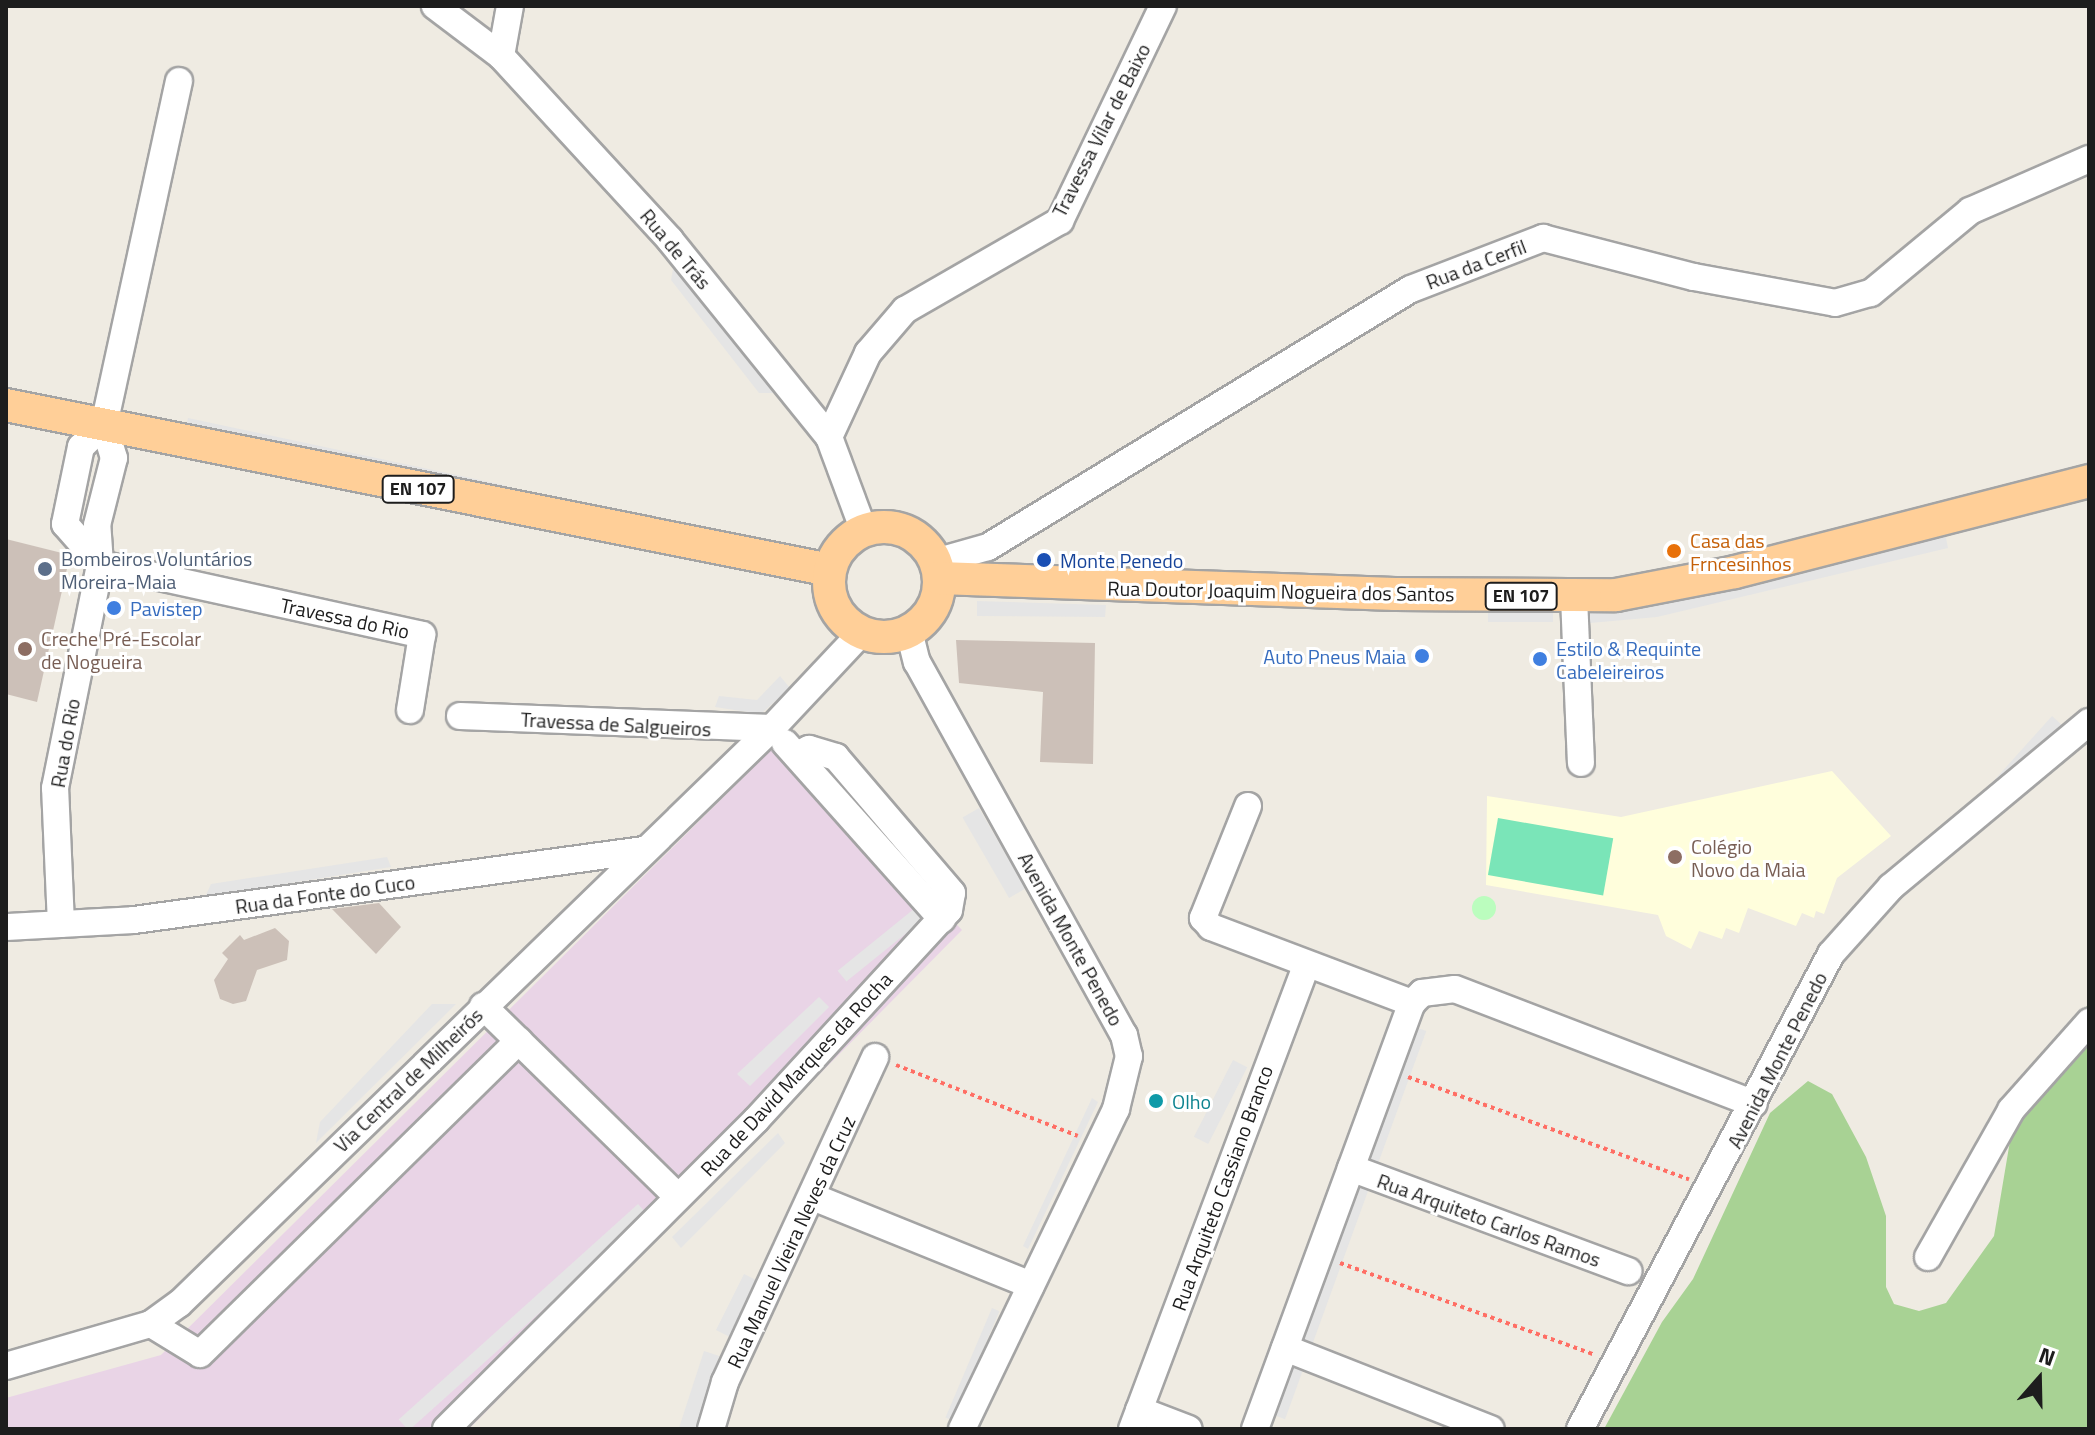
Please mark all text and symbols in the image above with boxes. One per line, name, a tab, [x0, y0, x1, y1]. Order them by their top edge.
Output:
street label: Travessa Vilar de Baixo	[1047, 39, 1155, 221]
street label: Rua de Trás	[635, 204, 717, 294]
street label: Rua da Cerfil	[1422, 234, 1530, 294]
road number: EN 107	[380, 475, 456, 503]
place label: Casa das Frncesinhos	[1690, 528, 1791, 575]
marker: Casa das Frncesinhos	[1665, 542, 1683, 560]
place label: Bombeiros Voluntários Moreira-Maia	[61, 546, 252, 593]
place label: Monte Penedo	[1060, 548, 1183, 572]
marker: Monte Penedo	[1035, 551, 1053, 569]
marker: Bombeiros Voluntários Moreira-Maia	[36, 560, 54, 578]
street label: Rua Doutor Joaquim Nogueira dos Santos	[1107, 576, 1455, 606]
road number: EN 107	[1483, 582, 1559, 610]
street label: Travessa do Rio	[278, 593, 412, 643]
place label: Pavistep	[130, 596, 203, 620]
marker: Pavistep	[105, 599, 123, 617]
place label: Creche Pré-Escolar de Nogueira	[41, 626, 201, 673]
place label: Estilo & Requinte Cabeleireiros	[1556, 636, 1701, 683]
marker: Creche Pré-Escolar de Nogueira	[16, 640, 34, 658]
place label: Auto Pneus Maia	[1263, 644, 1406, 668]
marker: Auto Pneus Maia	[1413, 647, 1431, 665]
marker: Estilo & Requinte Cabeleireiros	[1531, 650, 1549, 668]
street label: Rua do Rio	[45, 697, 85, 789]
street label: Travessa de Salgueiros	[520, 707, 712, 741]
place label: Colégio Novo da Maia	[1691, 834, 1805, 881]
street label: Avenida Monte Penedo	[1013, 848, 1129, 1030]
marker: Colégio Novo da Maia	[1666, 848, 1684, 866]
street label: Rua da Fonte do Cuco	[234, 870, 416, 918]
street label: Rua de David Marques da Rocha	[695, 967, 897, 1181]
street label: Avenida Monte Penedo	[1722, 968, 1832, 1152]
street label: Via Central de Milheirós	[329, 1003, 487, 1157]
street label: Rua Arquiteto Cassiano Branco	[1166, 1062, 1278, 1314]
place label: Olho	[1172, 1089, 1211, 1113]
marker: Olho	[1147, 1092, 1165, 1110]
street label: Rua Manuel Vieira Neves da Cruz	[722, 1112, 860, 1372]
street label: Rua Arquiteto Carlos Ramos	[1374, 1168, 1604, 1272]
text: N	[2034, 1338, 2060, 1375]
north arrow	[1999, 1339, 2079, 1419]

